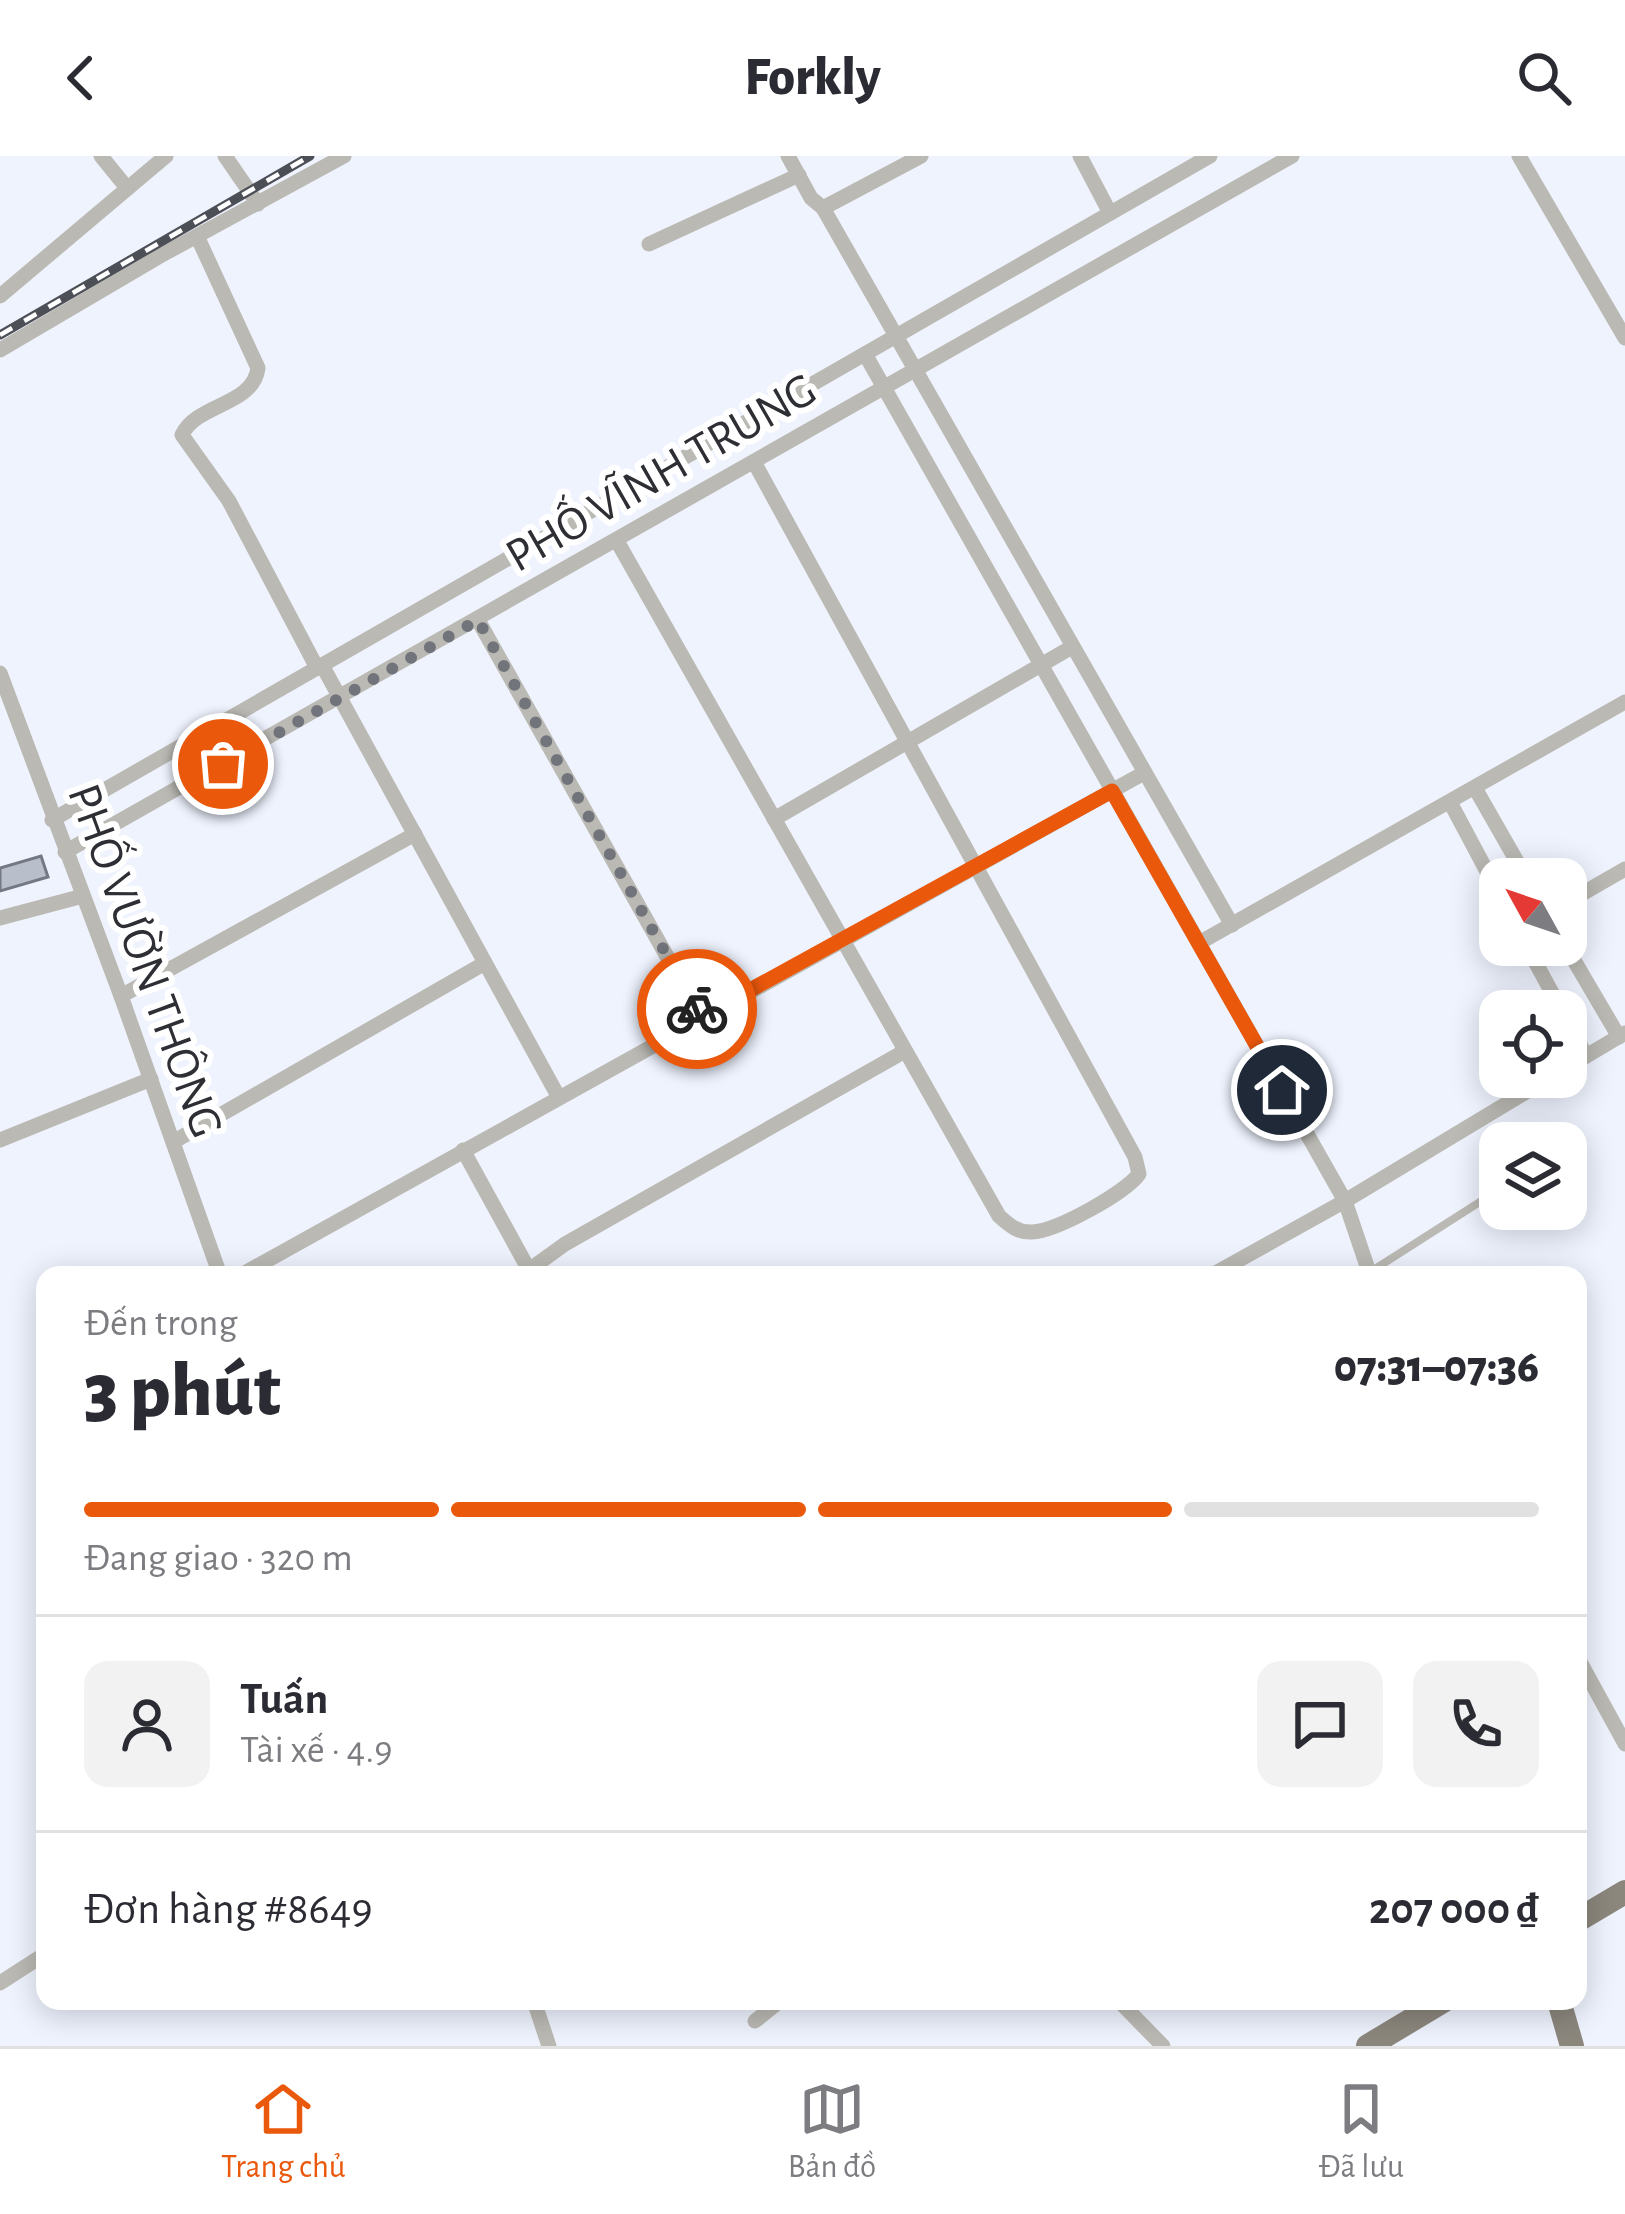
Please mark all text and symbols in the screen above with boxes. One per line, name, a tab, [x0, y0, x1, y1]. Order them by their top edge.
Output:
icon: back	[48, 45, 114, 111]
icon: search	[1511, 45, 1577, 111]
text: Forkly	[744, 51, 881, 105]
street label: PHỐ VĨNH TRUNG	[493, 357, 825, 582]
pin	[172, 713, 274, 815]
icon: bag	[190, 731, 256, 797]
street label: PHỐ VƯỜN THÔNG	[58, 775, 240, 1144]
north arrow	[1479, 858, 1587, 966]
map controls	[1479, 858, 1587, 1230]
courier	[637, 949, 757, 1069]
icon: bike	[664, 976, 730, 1042]
button: locate	[1479, 990, 1587, 1098]
pin	[1231, 1039, 1333, 1141]
icon: home	[1249, 1057, 1315, 1123]
button: layers	[1479, 1122, 1587, 1230]
text: Đến trong	[84, 1304, 237, 1343]
text: 07:31–07:36	[1334, 1345, 1539, 1390]
text: 3 phút	[84, 1353, 281, 1431]
text: Đang giao · 320 m	[84, 1539, 353, 1578]
button: person	[84, 1661, 210, 1787]
button: chat	[1257, 1661, 1383, 1787]
button: phone	[1413, 1661, 1539, 1787]
text: Tuấn	[240, 1677, 328, 1722]
text: Tài xế · 4.9	[240, 1731, 393, 1770]
text: Đơn hàng #8649	[84, 1887, 373, 1932]
text: 207 000 ₫	[1369, 1887, 1539, 1932]
tab: Trang chủ	[221, 2076, 346, 2188]
tab: Bản đồ	[788, 2076, 876, 2188]
tab: Đã lưu	[1319, 2076, 1404, 2188]

